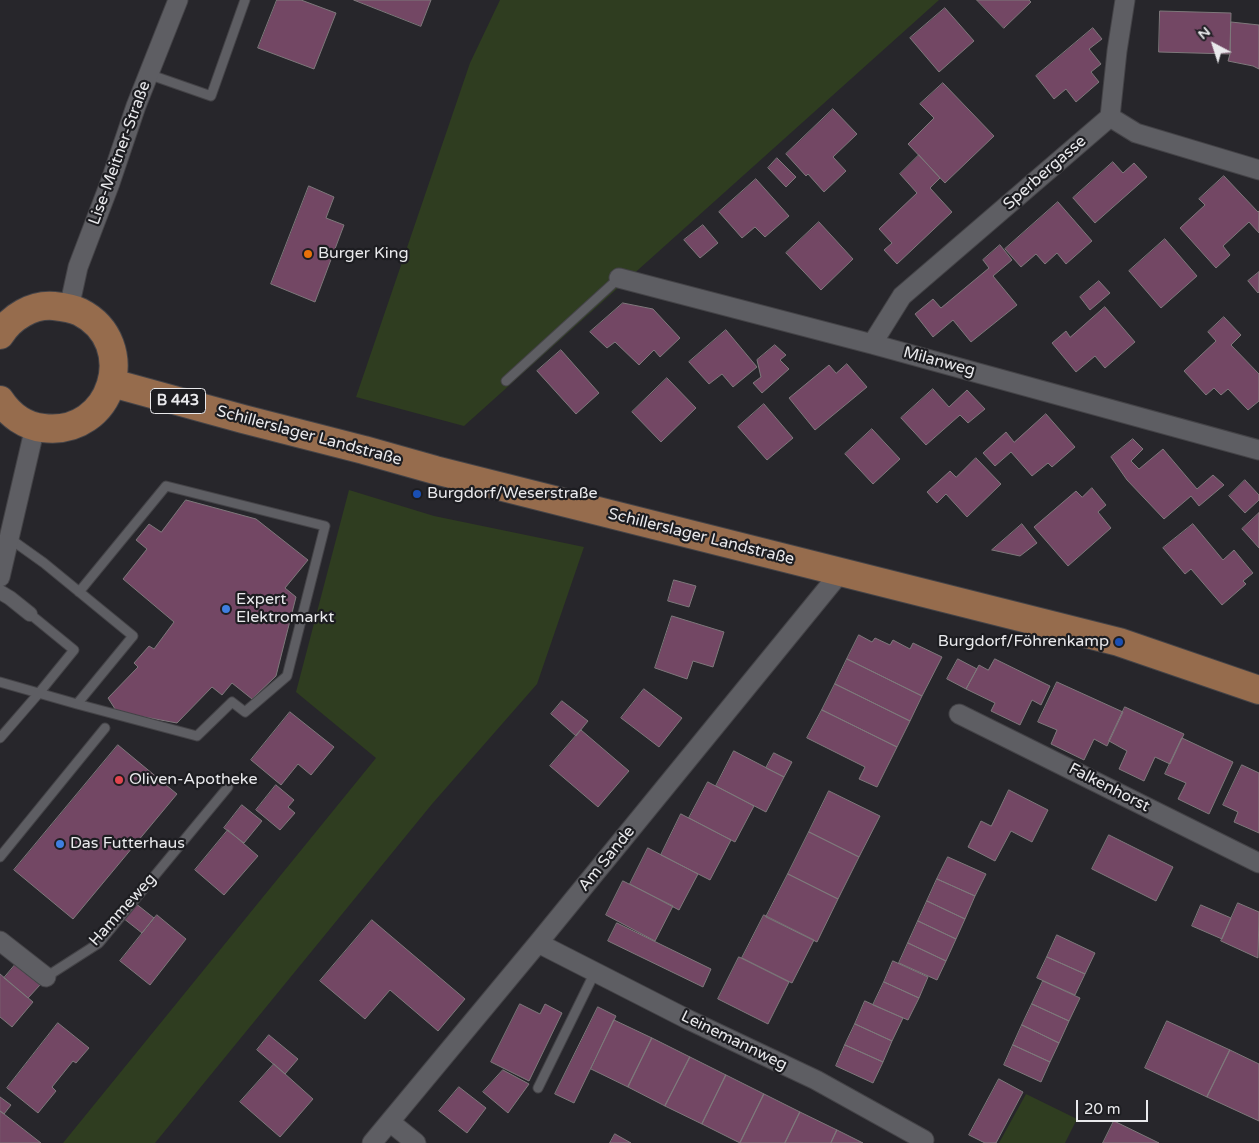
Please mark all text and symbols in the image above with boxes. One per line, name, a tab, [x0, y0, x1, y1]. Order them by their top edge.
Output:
north arrow	[1189, 20, 1239, 70]
text: N	[1194, 23, 1214, 43]
street label: Lise-Meitner-Straße	[85, 79, 155, 227]
street label: Sperbergasse	[1000, 132, 1090, 214]
place label: Burger King	[318, 244, 409, 264]
marker: Burger King	[302, 248, 314, 260]
street label: Milanweg	[901, 343, 977, 381]
road number: B 443	[150, 388, 206, 414]
street label: Schillerslager Landstraße	[214, 402, 404, 470]
place label: Burgdorf/Weserstraße	[427, 484, 598, 504]
marker: Burgdorf/Weserstraße	[411, 488, 423, 500]
street label: Schillerslager Landstraße	[606, 505, 796, 569]
place label: Expert Elektromarkt	[236, 590, 334, 628]
marker: Expert Elektromarkt	[220, 603, 232, 615]
place label: Burgdorf/Föhrenkamp	[938, 632, 1109, 652]
marker: Burgdorf/Föhrenkamp	[1113, 636, 1125, 648]
street label: Falkenhorst	[1065, 759, 1153, 817]
place label: Oliven-Apotheke	[129, 770, 257, 790]
marker: Oliven-Apotheke	[113, 774, 125, 786]
street label: Am Sande	[575, 822, 639, 896]
place label: Das Futterhaus	[70, 834, 185, 854]
marker: Das Futterhaus	[54, 838, 66, 850]
street label: Hammeweg	[85, 870, 161, 950]
street label: Leinemannweg	[678, 1007, 790, 1075]
scale bar	[1079, 1090, 1152, 1122]
text: 20 m	[1084, 1100, 1121, 1118]

